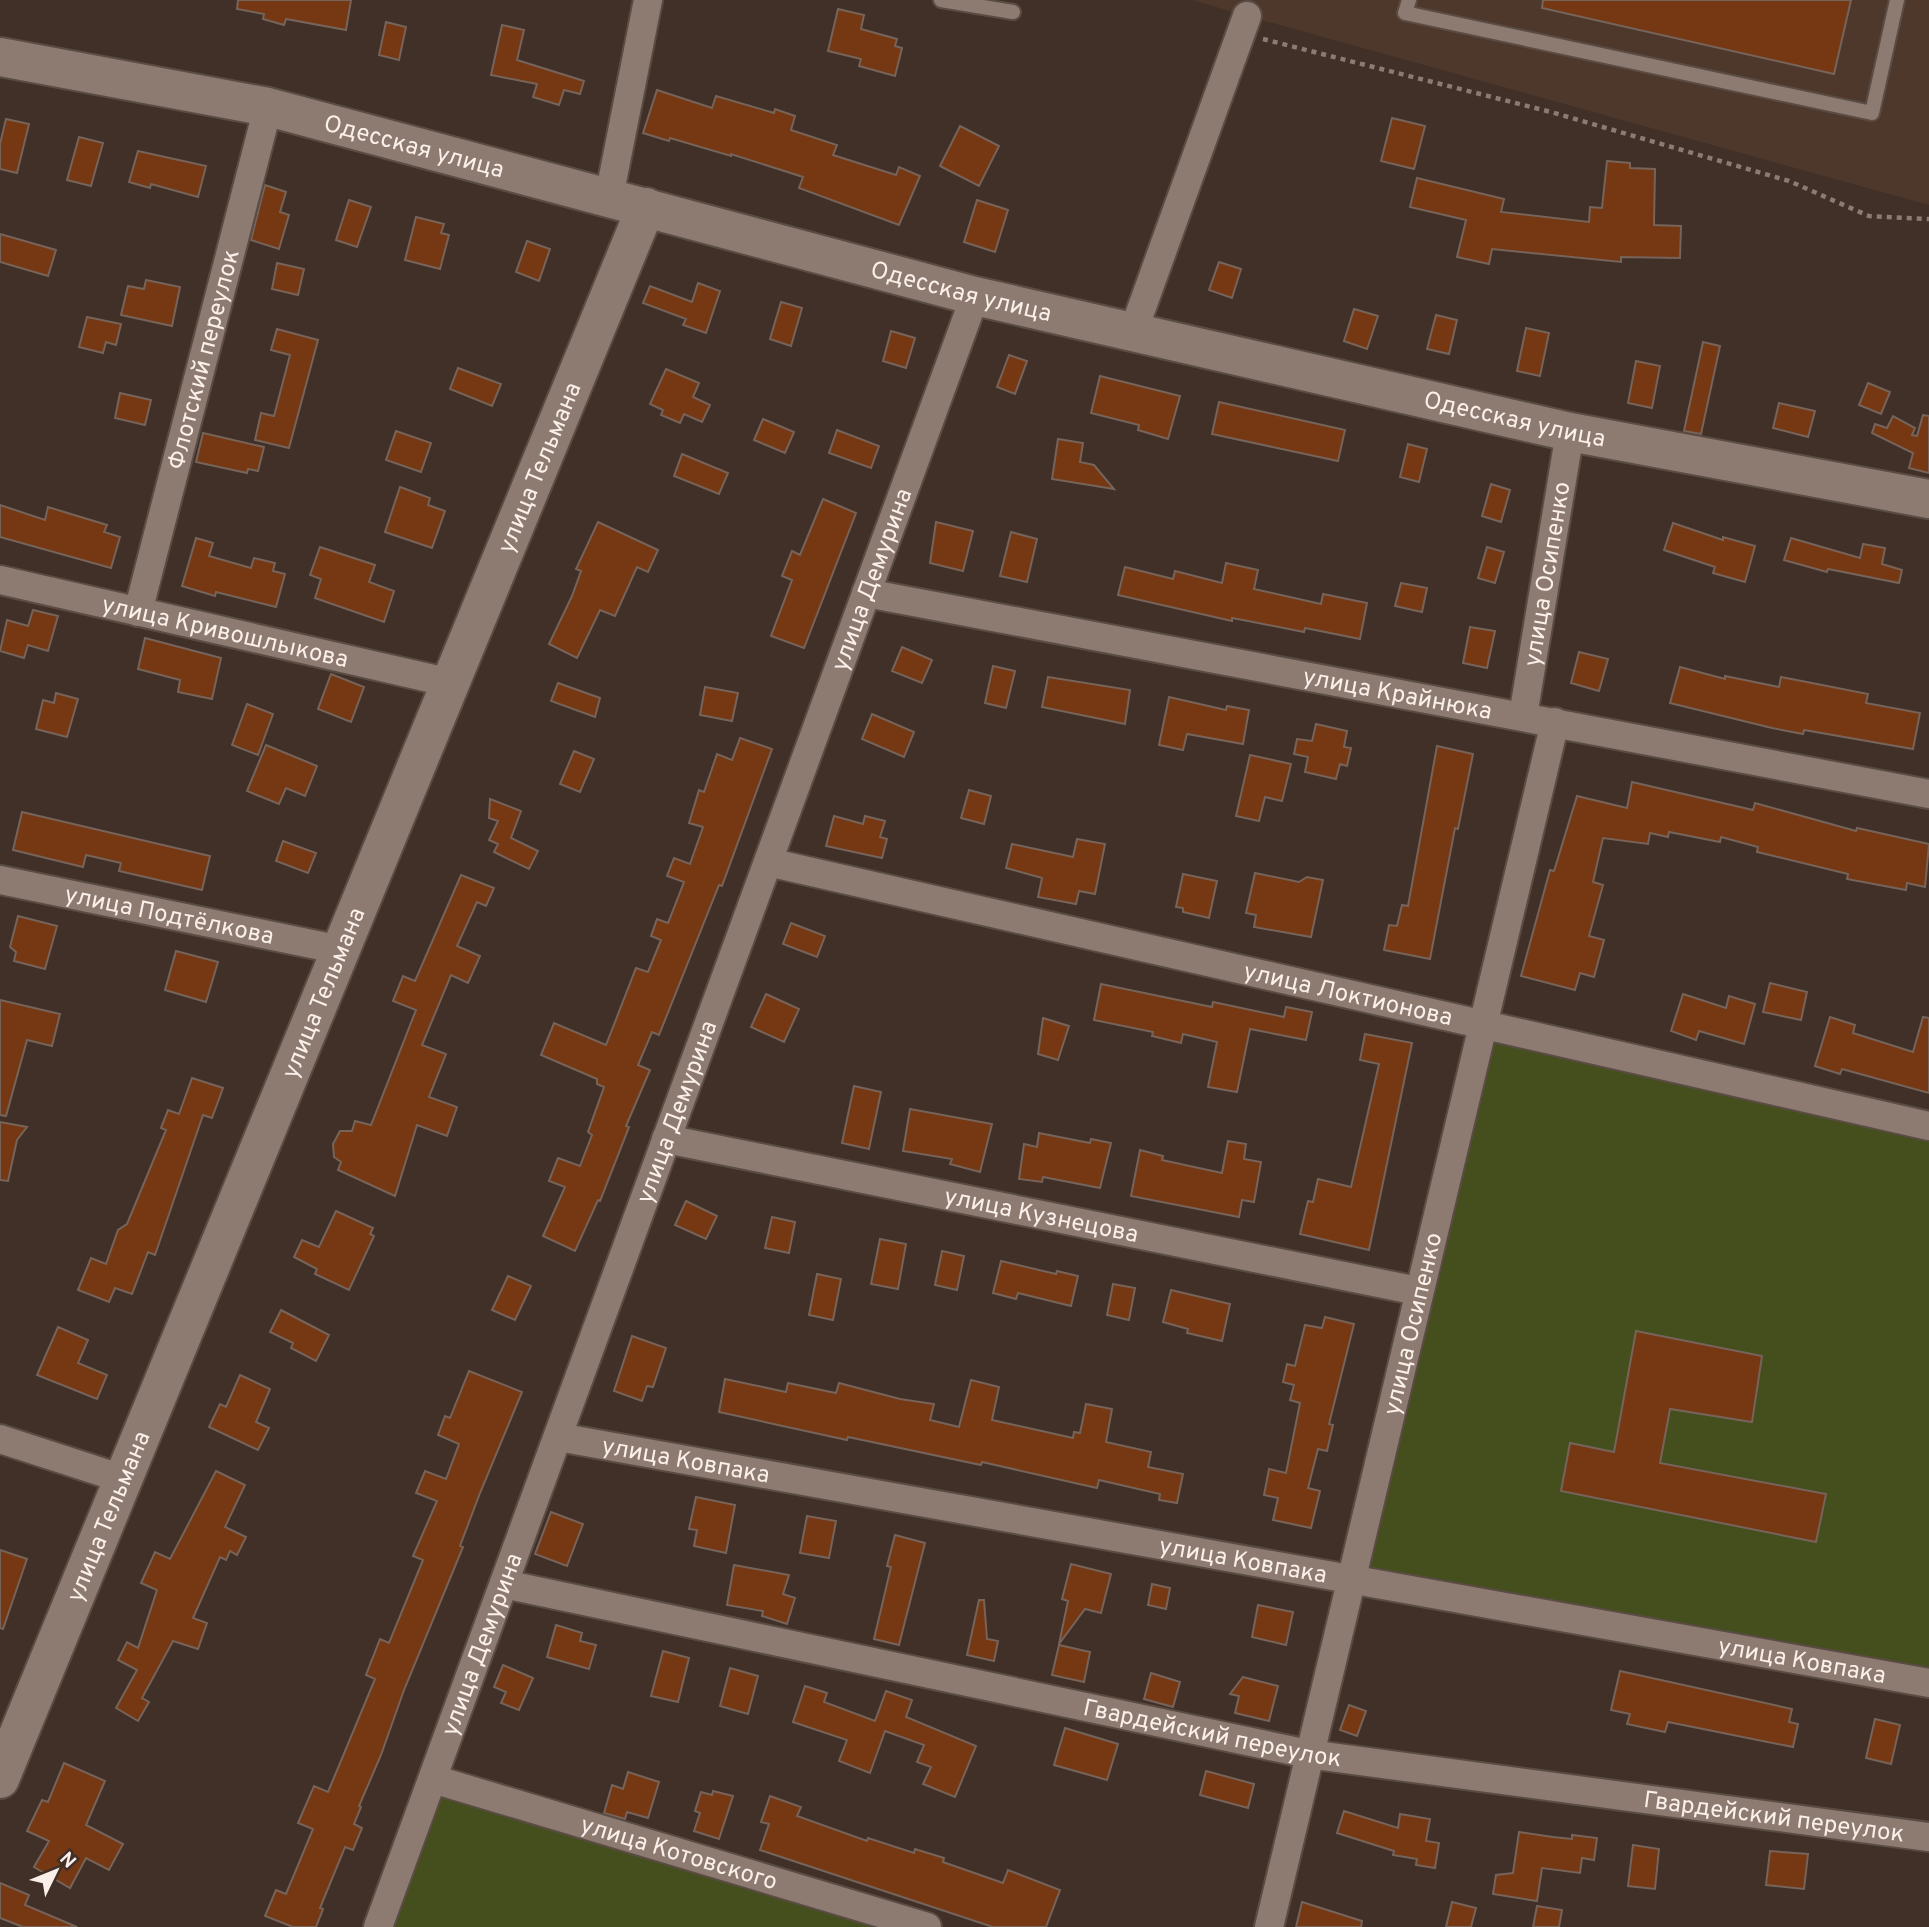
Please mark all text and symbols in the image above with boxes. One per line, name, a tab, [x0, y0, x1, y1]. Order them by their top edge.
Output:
street label: Одесская улица	[320, 110, 507, 186]
street label: Флотский переулок	[162, 246, 248, 473]
street label: Одесская улица	[867, 256, 1054, 330]
street label: улица Тельмана	[492, 378, 589, 558]
street label: Одесская улица	[1420, 386, 1608, 455]
street label: улица Осипенко	[1518, 480, 1579, 669]
street label: улица Демурина	[826, 485, 920, 676]
street label: улица Кривошлыкова	[99, 591, 351, 676]
street label: улица Крайнюка	[1300, 663, 1494, 728]
street label: улица Подтёлкова	[62, 881, 276, 953]
street label: улица Тельмана	[276, 904, 373, 1084]
street label: улица Локтионова	[1240, 958, 1455, 1034]
street label: улица Демурина	[631, 1017, 725, 1208]
street label: улица Кузнецова	[941, 1183, 1141, 1251]
street label: улица Осипенко	[1378, 1230, 1450, 1419]
street label: улица Тельмана	[61, 1427, 158, 1607]
street label: улица Ковпака	[599, 1432, 772, 1492]
street label: улица Ковпака	[1156, 1532, 1329, 1592]
street label: улица Демурина	[436, 1549, 531, 1741]
street label: улица Ковпака	[1715, 1632, 1888, 1692]
street label: Гвардейский переулок	[1080, 1694, 1343, 1775]
street label: Гвардейский переулок	[1642, 1786, 1906, 1851]
street label: улица Котовского	[577, 1811, 781, 1898]
north arrow	[21, 1836, 91, 1906]
text: N	[54, 1848, 80, 1874]

